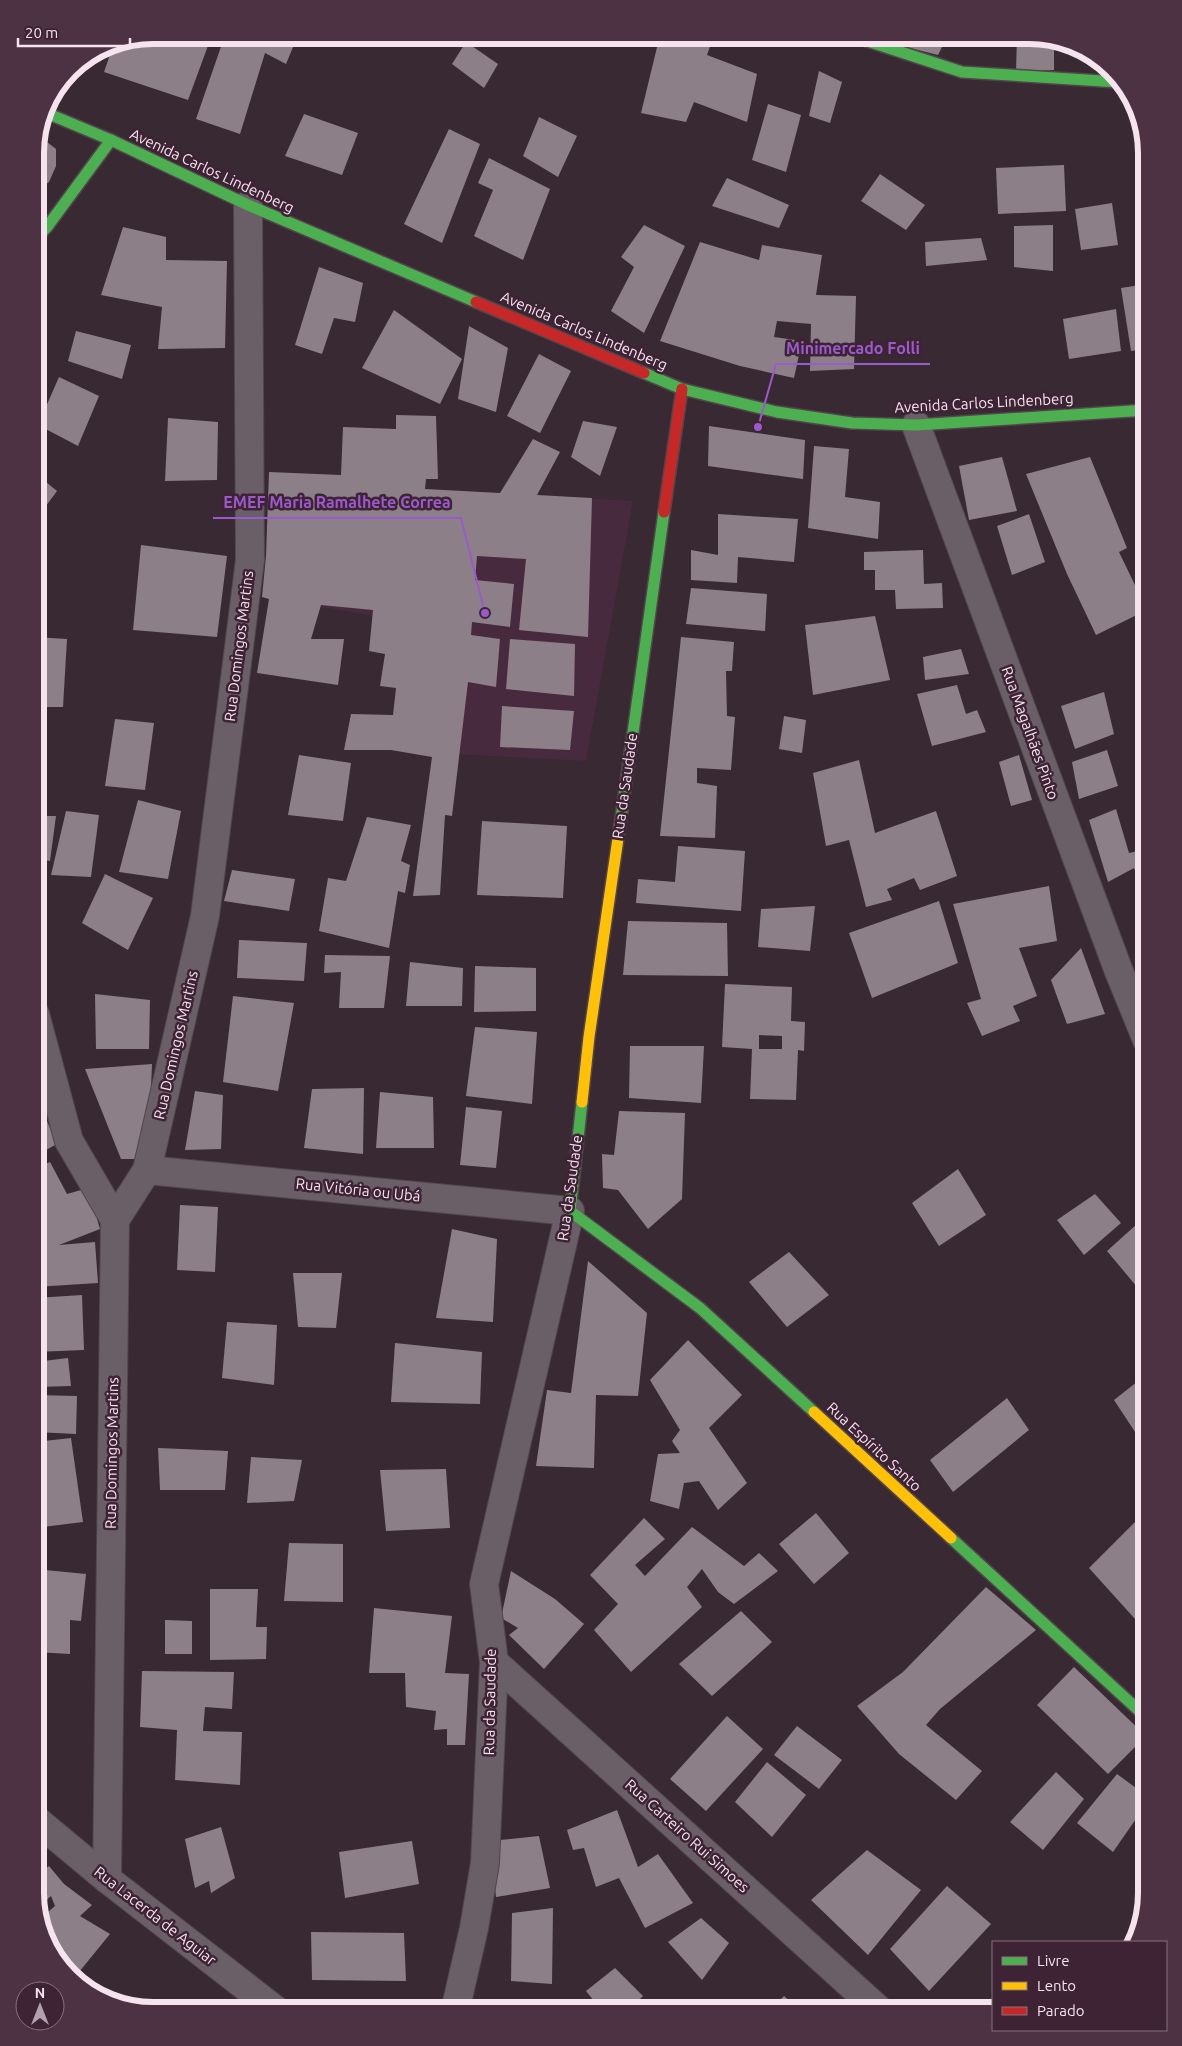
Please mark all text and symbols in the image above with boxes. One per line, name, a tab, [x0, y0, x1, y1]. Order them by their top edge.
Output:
scale bar	[18, 15, 130, 47]
text: 20 m	[25, 24, 58, 41]
street label: Avenida Carlos Lindenberg	[127, 125, 297, 216]
street label: Avenida Carlos Lindenberg	[498, 288, 670, 373]
callout: Minimercado Folli	[776, 333, 930, 364]
text: Minimercado Folli	[786, 339, 920, 357]
street label: Avenida Carlos Lindenberg	[894, 389, 1074, 416]
callout: EMEF Maria Ramalhete Correa	[213, 487, 461, 518]
text: EMEF Maria Ramalhete Correa	[223, 493, 451, 511]
street label: Rua Domingos Martins	[221, 569, 256, 722]
street label: Rua Magalhães Pinto	[998, 664, 1062, 802]
street label: Rua da Saudade	[609, 732, 640, 840]
street label: Rua Domingos Martins	[150, 969, 201, 1121]
street label: Rua da Saudade	[554, 1134, 585, 1242]
street label: Rua Vitória ou Ubá	[295, 1174, 421, 1205]
street label: Rua Domingos Martins	[102, 1377, 121, 1529]
street label: Rua Espírito Santo	[824, 1399, 925, 1495]
street label: Rua da Saudade	[480, 1649, 499, 1755]
street label: Rua Carteiro Rui Simoes	[622, 1776, 753, 1896]
street label: Rua Lacerda de Aguiar	[91, 1863, 220, 1969]
legend	[992, 1941, 1167, 2031]
text: Livre	[1037, 1952, 1070, 1969]
text: Lento	[1037, 1977, 1076, 1994]
north arrow	[15, 1981, 65, 2031]
text: N	[35, 1985, 45, 2001]
text: Parado	[1037, 2002, 1084, 2019]

